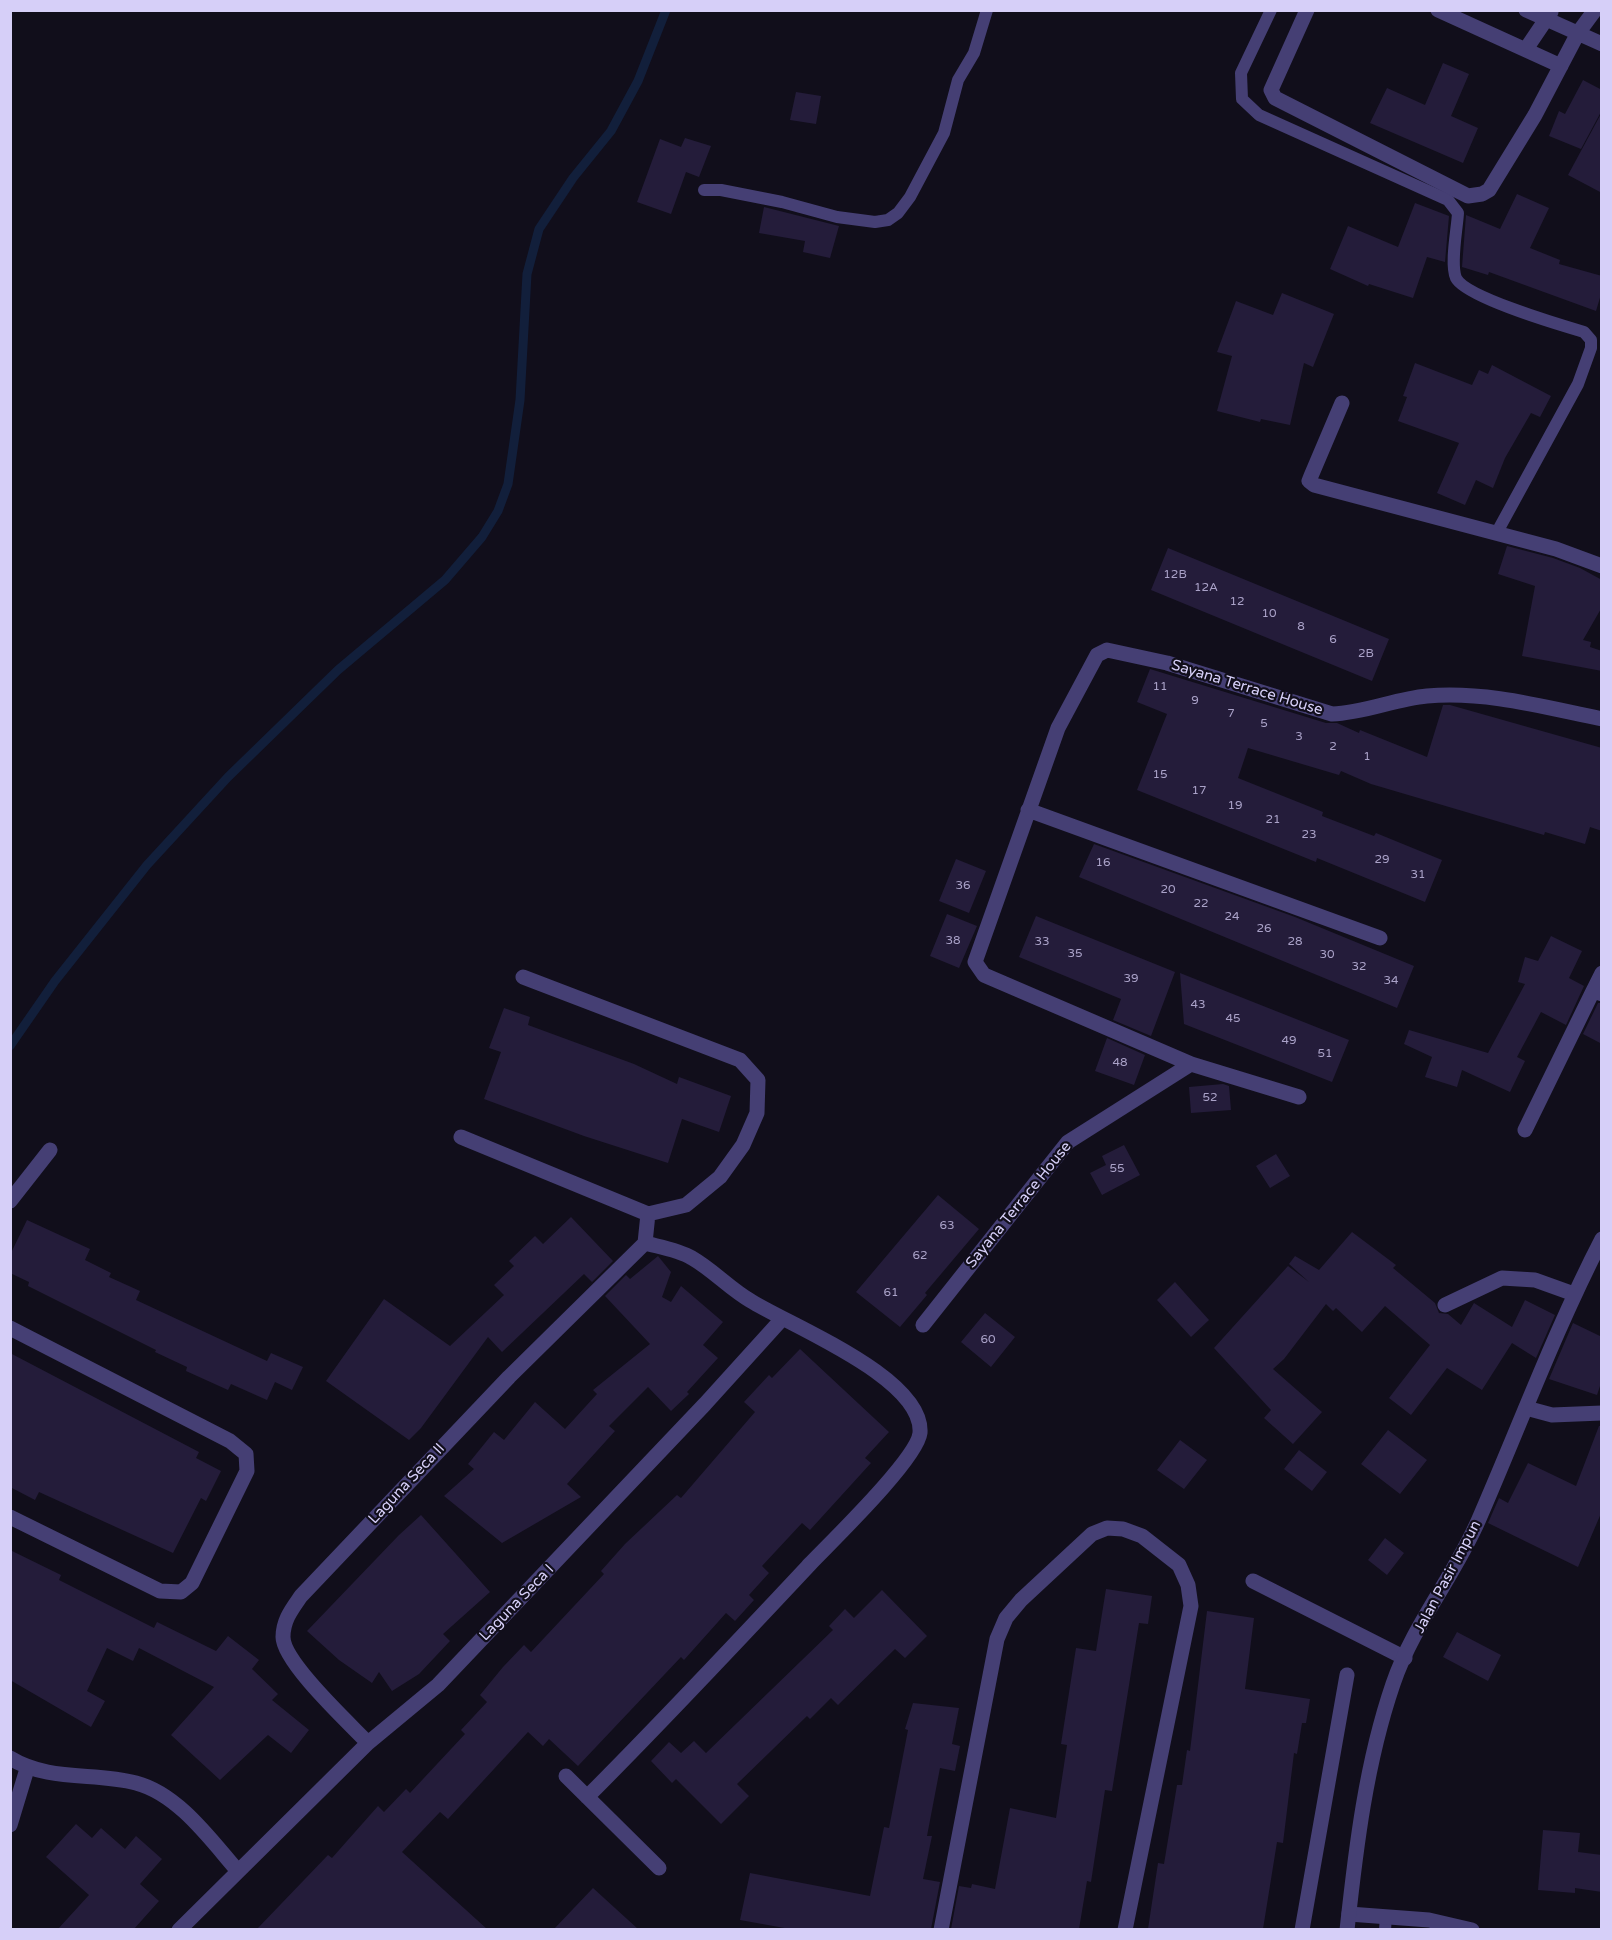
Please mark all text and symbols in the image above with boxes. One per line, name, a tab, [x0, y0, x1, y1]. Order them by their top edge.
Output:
house number: 12B	[1163, 568, 1187, 582]
house number: 12A	[1194, 581, 1218, 595]
house number: 12	[1229, 595, 1245, 609]
house number: 10	[1261, 607, 1277, 621]
house number: 8	[1297, 620, 1305, 634]
house number: 6	[1329, 633, 1337, 647]
house number: 2B	[1358, 647, 1374, 661]
street label: Sayana Terrace House	[1169, 656, 1325, 720]
house number: 11	[1152, 680, 1168, 694]
house number: 9	[1191, 694, 1199, 708]
house number: 7	[1227, 707, 1235, 721]
house number: 5	[1260, 717, 1268, 731]
house number: 3	[1295, 730, 1303, 744]
house number: 2	[1329, 740, 1337, 754]
house number: 1	[1363, 750, 1371, 764]
house number: 15	[1152, 768, 1168, 782]
house number: 17	[1191, 784, 1207, 798]
house number: 19	[1227, 799, 1243, 813]
house number: 21	[1265, 813, 1281, 827]
house number: 23	[1301, 828, 1317, 842]
house number: 29	[1374, 853, 1390, 867]
house number: 16	[1095, 856, 1111, 870]
house number: 31	[1410, 868, 1426, 882]
house number: 36	[955, 879, 971, 893]
house number: 20	[1160, 883, 1176, 897]
house number: 22	[1193, 897, 1209, 911]
house number: 24	[1224, 910, 1240, 924]
house number: 26	[1256, 922, 1272, 936]
house number: 38	[945, 934, 961, 948]
house number: 33	[1034, 935, 1050, 949]
house number: 28	[1287, 935, 1303, 949]
house number: 35	[1067, 947, 1083, 961]
house number: 30	[1319, 948, 1335, 962]
house number: 32	[1351, 960, 1367, 974]
house number: 39	[1123, 972, 1139, 986]
house number: 34	[1383, 974, 1399, 988]
house number: 43	[1190, 998, 1206, 1012]
house number: 45	[1225, 1012, 1241, 1026]
house number: 49	[1281, 1034, 1297, 1048]
house number: 51	[1317, 1047, 1333, 1061]
house number: 48	[1112, 1056, 1128, 1070]
house number: 52	[1202, 1091, 1218, 1105]
street label: Sayana Terrace House	[962, 1138, 1076, 1272]
house number: 55	[1109, 1162, 1125, 1176]
house number: 63	[939, 1219, 955, 1233]
house number: 62	[912, 1249, 928, 1263]
house number: 61	[883, 1286, 899, 1300]
house number: 60	[980, 1333, 996, 1347]
street label: Laguna Seca II	[365, 1440, 449, 1528]
street label: Jalan Pasir Impun	[1411, 1518, 1485, 1636]
street label: Laguna Seca I	[476, 1561, 558, 1645]

